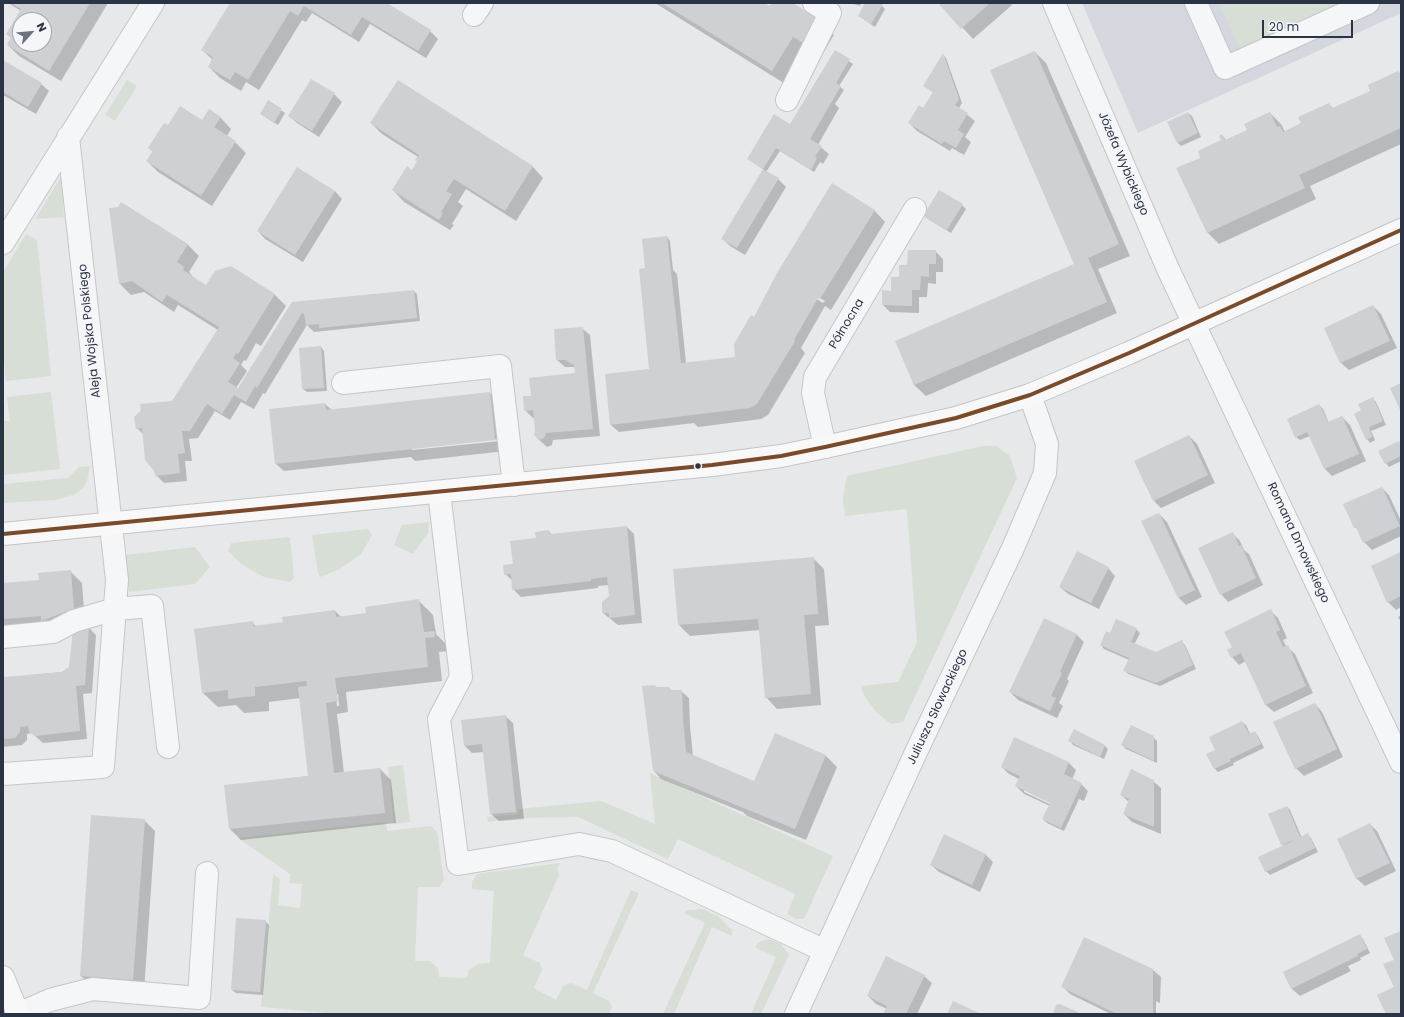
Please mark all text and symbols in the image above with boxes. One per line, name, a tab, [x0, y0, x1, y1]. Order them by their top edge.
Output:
north arrow	[12, 12, 52, 52]
scale bar	[1264, 12, 1355, 38]
text: 20 m	[1269, 18, 1299, 35]
text: N	[33, 20, 51, 34]
street label: Józefa Wybickiego	[1095, 110, 1151, 218]
street label: Aleja Wojska Polskiego	[76, 263, 104, 399]
street label: Północna	[826, 296, 868, 352]
unlabelled marker	[693, 461, 703, 471]
street label: Romana Dmowskiego	[1264, 480, 1332, 606]
street label: Juliusza Słowackiego	[905, 647, 971, 767]

